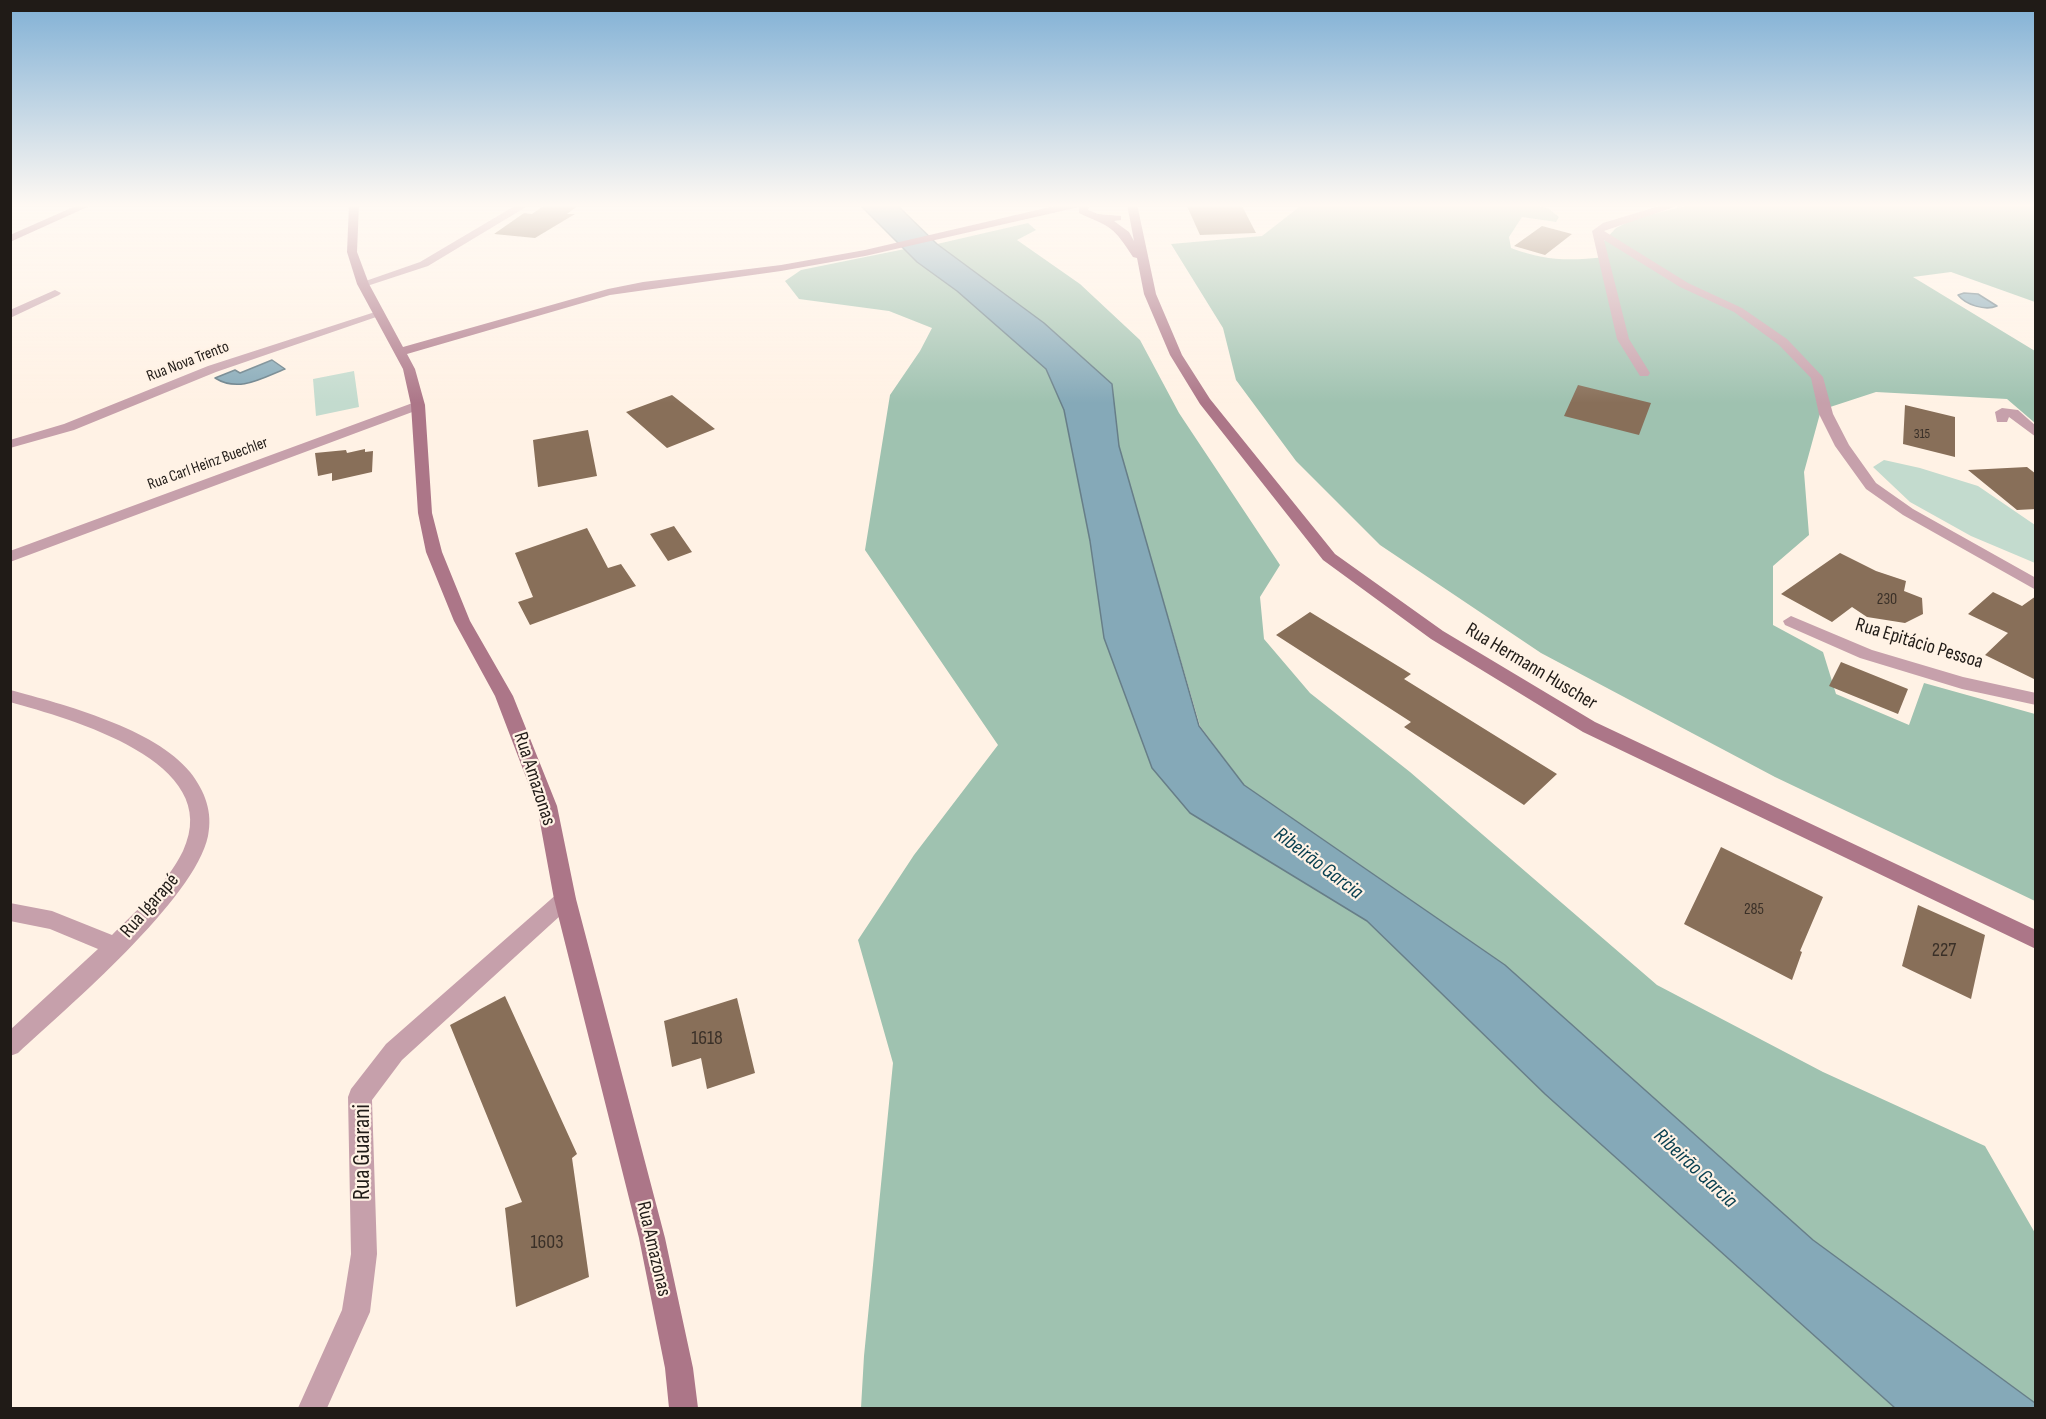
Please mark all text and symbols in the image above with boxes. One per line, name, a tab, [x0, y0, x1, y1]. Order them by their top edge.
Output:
street label: Rua Nova Trento	[144, 338, 232, 386]
house number: 315	[1914, 426, 1930, 442]
street label: Rua Carl Heinz Buechler	[145, 433, 271, 495]
house number: 230	[1877, 590, 1897, 610]
street label: Rua Epitácio Pessoa	[1852, 613, 1986, 675]
street label: Rua Hermann Huscher	[1461, 618, 1601, 716]
street label: Rua Amazonas	[508, 729, 560, 829]
water label: Ribeirão Garcia	[1269, 822, 1367, 906]
street label: Rua Igarapé	[116, 869, 184, 943]
house number: 285	[1744, 900, 1764, 920]
house number: 227	[1932, 939, 1956, 963]
house number: 1618	[691, 1027, 723, 1051]
street label: Rua Guarani	[349, 1104, 377, 1200]
water label: Ribeirão Garcia	[1648, 1124, 1742, 1214]
street label: Rua Amazonas	[630, 1199, 676, 1299]
house number: 1603	[530, 1231, 564, 1255]

